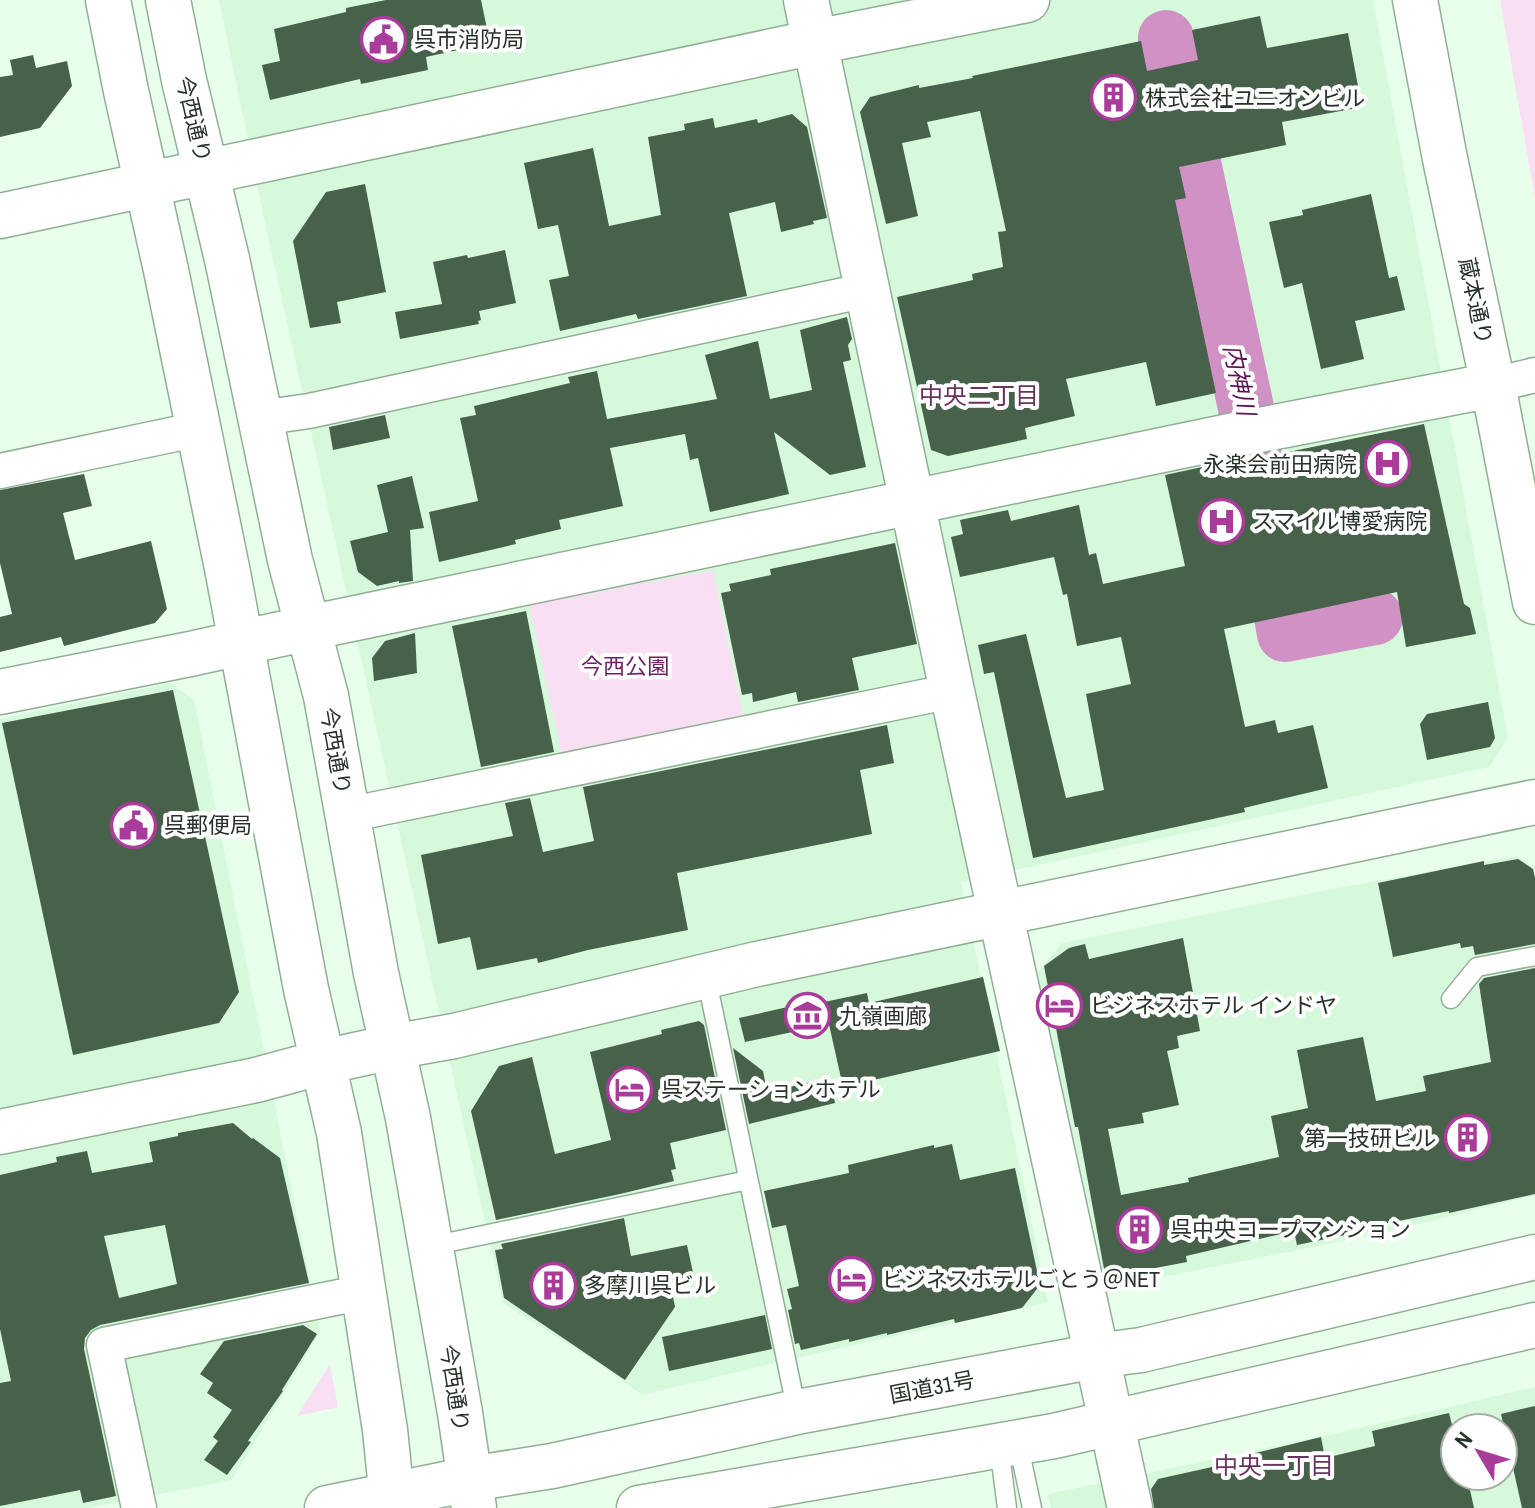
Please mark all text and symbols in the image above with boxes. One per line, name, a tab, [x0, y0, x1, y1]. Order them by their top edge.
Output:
public building icon: 呉市消防局	[359, 15, 407, 63]
place label: 呉市消防局	[414, 24, 524, 54]
street label: 今西通り	[169, 73, 219, 165]
building icon: 株式会社ユニオンビル	[1090, 74, 1138, 122]
place label: 株式会社ユニオンビル	[1145, 83, 1365, 113]
street label: 蔵本通り	[1452, 255, 1500, 347]
water label: 内神川	[1217, 341, 1264, 421]
district label: 中央二丁目	[919, 379, 1039, 411]
hospital icon: 永楽会前田病院	[1364, 440, 1412, 488]
place label: 永楽会前田病院	[1203, 449, 1357, 479]
hospital icon: スマイル博愛病院	[1197, 497, 1245, 545]
place label: スマイル博愛病院	[1252, 506, 1427, 536]
park label: 今西公園	[581, 651, 669, 681]
street label: 今西通り	[314, 705, 358, 797]
public building icon: 呉郵便局	[109, 801, 157, 849]
place label: 呉郵便局	[164, 810, 252, 840]
hotel icon: ビジネスホテル インドヤ	[1035, 981, 1083, 1029]
place label: ビジネスホテル インドヤ	[1090, 990, 1337, 1020]
museum icon: 九嶺画廊	[784, 992, 832, 1040]
place label: 九嶺画廊	[839, 1001, 927, 1031]
hotel icon: 呉ステーションホテル	[606, 1065, 654, 1113]
place label: 呉ステーションホテル	[661, 1074, 881, 1104]
building icon: 第一技研ビル	[1443, 1114, 1491, 1162]
place label: 第一技研ビル	[1304, 1123, 1436, 1153]
building icon: 呉中央コープマンション	[1115, 1205, 1163, 1253]
place label: 呉中央コープマンション	[1170, 1214, 1411, 1244]
hotel icon: ビジネスホテルごとう＠NET	[827, 1255, 875, 1303]
building icon: 多摩川呉ビル	[529, 1261, 577, 1309]
place label: ビジネスホテルごとう＠NET	[882, 1264, 1160, 1294]
place label: 多摩川呉ビル	[584, 1270, 716, 1300]
street label: 今西通り	[433, 1342, 477, 1434]
street label: 国道31号	[887, 1364, 977, 1410]
north arrow	[1439, 1412, 1519, 1492]
text: N	[1447, 1425, 1479, 1454]
district label: 中央一丁目	[1214, 1449, 1334, 1481]

